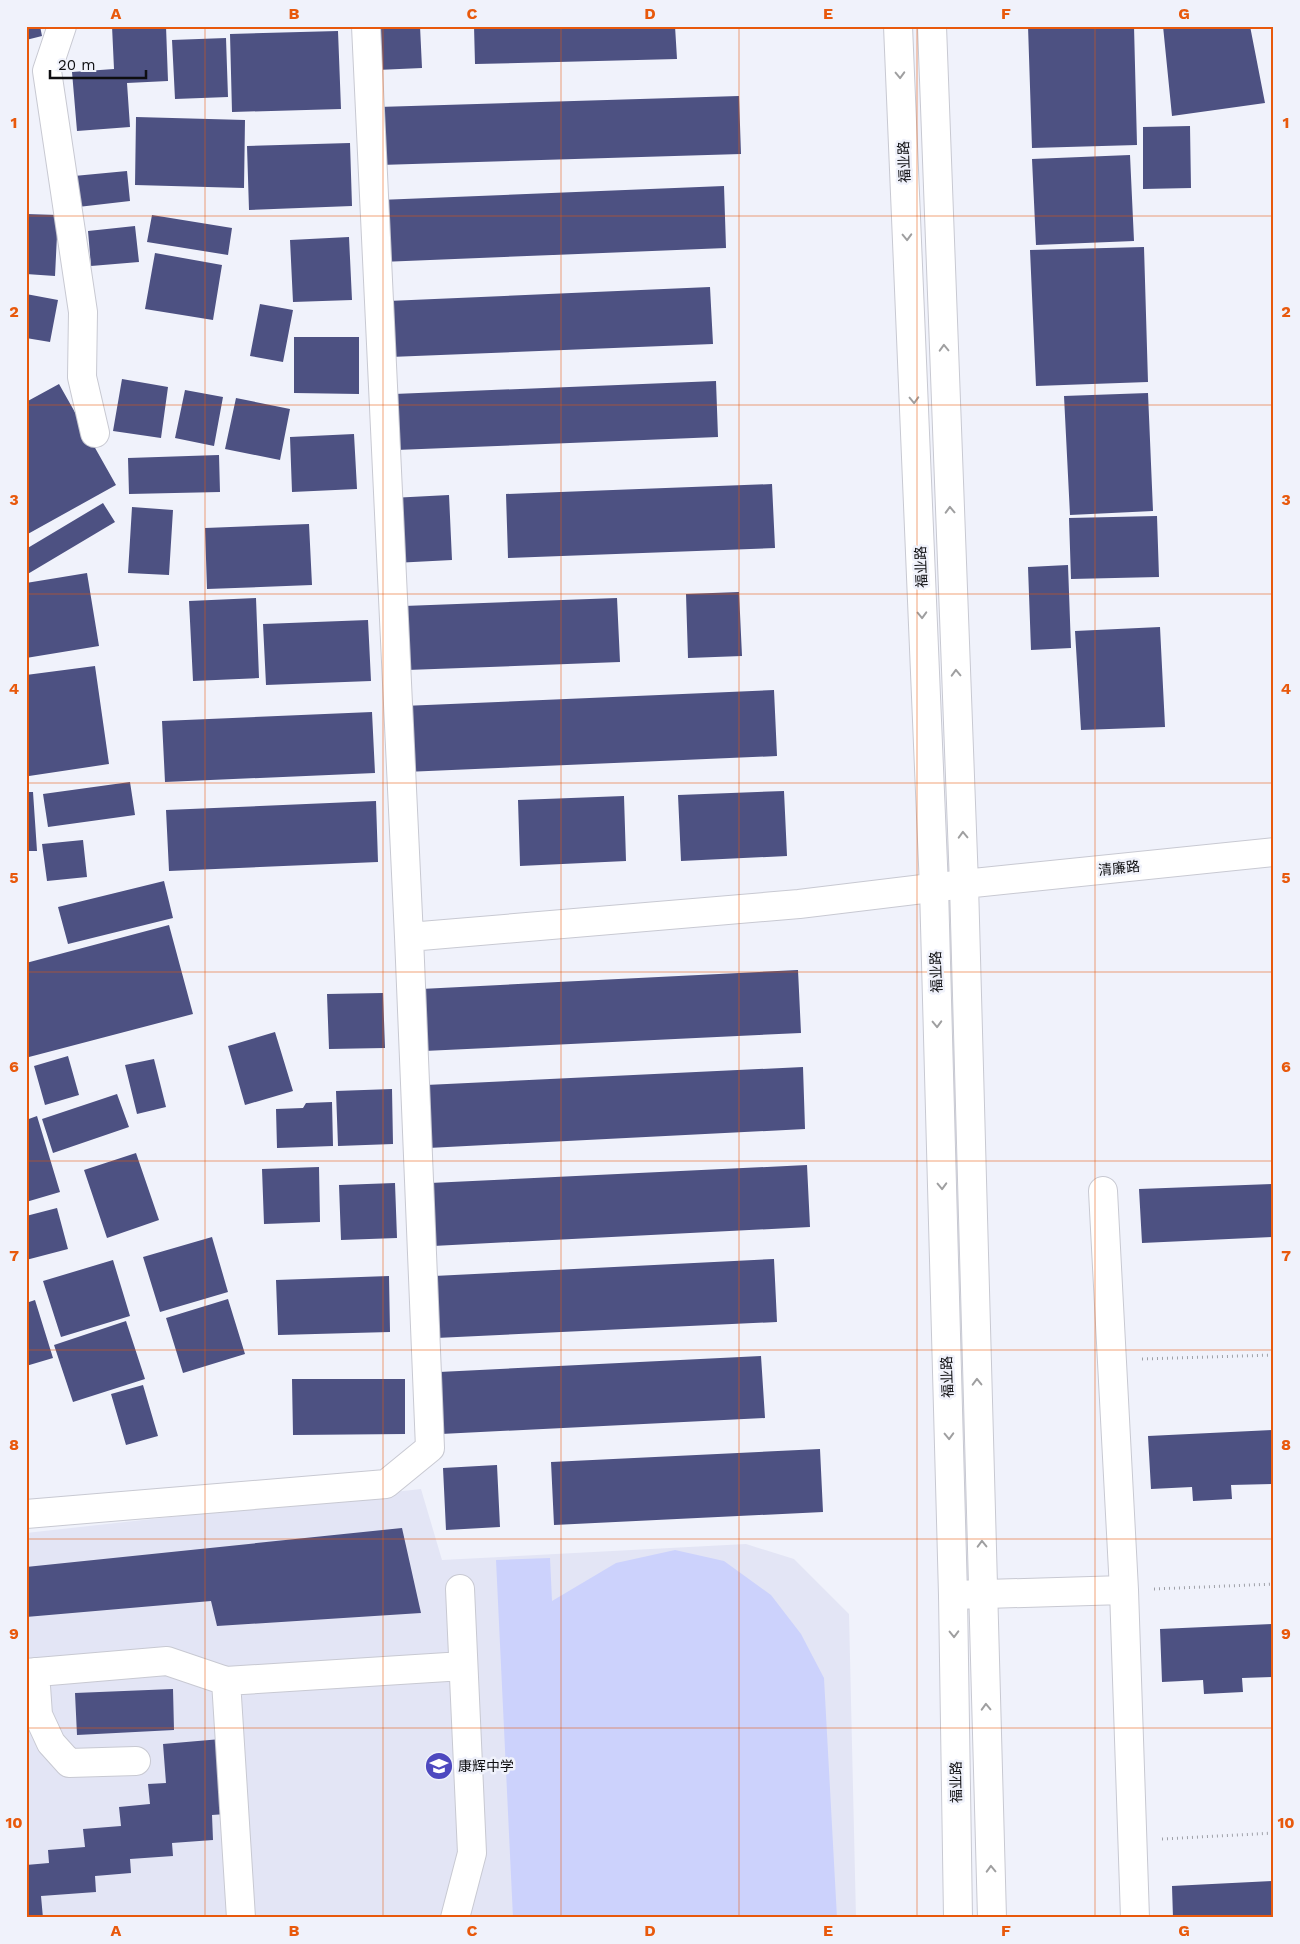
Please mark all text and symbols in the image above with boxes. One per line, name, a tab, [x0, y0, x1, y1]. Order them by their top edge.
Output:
text: A	[111, 4, 122, 23]
text: B	[289, 4, 300, 23]
text: C	[467, 4, 478, 23]
text: D	[644, 4, 656, 23]
text: E	[823, 4, 833, 23]
text: F	[1001, 4, 1011, 23]
text: G	[1178, 4, 1190, 23]
scale bar	[50, 48, 146, 80]
text: 20 m	[58, 56, 96, 74]
one-way arrow	[895, 71, 906, 79]
text: 1	[11, 113, 17, 132]
text: 1	[1283, 113, 1289, 132]
street label: 福业路	[895, 141, 913, 183]
one-way arrow	[902, 234, 912, 242]
text: 2	[9, 302, 19, 321]
text: 2	[1281, 302, 1291, 321]
one-way arrow	[939, 344, 949, 352]
one-way arrow	[908, 396, 919, 404]
text: 3	[9, 490, 19, 509]
text: 3	[1281, 490, 1291, 509]
one-way arrow	[945, 506, 956, 514]
street label: 福业路	[912, 546, 930, 588]
one-way arrow	[917, 611, 928, 619]
one-way arrow	[951, 668, 962, 676]
text: 4	[9, 679, 19, 698]
text: 4	[1281, 679, 1291, 698]
one-way arrow	[957, 831, 968, 839]
street label: 清廉路	[1097, 858, 1141, 878]
text: 5	[9, 868, 19, 887]
text: 5	[1281, 868, 1291, 887]
street label: 福业路	[927, 951, 945, 993]
one-way arrow	[932, 1020, 943, 1028]
text: 6	[9, 1057, 19, 1076]
text: 6	[1281, 1057, 1291, 1076]
one-way arrow	[937, 1182, 947, 1190]
text: 7	[9, 1246, 19, 1265]
text: 7	[1281, 1246, 1291, 1265]
street label: 福业路	[938, 1356, 956, 1398]
one-way arrow	[972, 1377, 983, 1385]
one-way arrow	[943, 1432, 954, 1440]
text: 8	[9, 1435, 19, 1454]
text: 8	[1281, 1435, 1291, 1454]
one-way arrow	[976, 1540, 987, 1548]
text: 9	[9, 1624, 19, 1643]
text: 9	[1281, 1624, 1291, 1643]
one-way arrow	[948, 1630, 959, 1638]
one-way arrow	[981, 1702, 991, 1710]
school or university icon: 康辉中学	[424, 1751, 454, 1781]
place label: 康辉中学	[458, 1758, 514, 1774]
street label: 福业路	[948, 1761, 964, 1803]
text: 10	[5, 1813, 23, 1832]
text: 10	[1277, 1813, 1295, 1832]
one-way arrow	[986, 1865, 996, 1872]
text: A	[111, 1921, 122, 1940]
text: B	[289, 1921, 300, 1940]
text: C	[467, 1921, 478, 1940]
text: D	[644, 1921, 656, 1940]
text: E	[823, 1921, 833, 1940]
text: F	[1001, 1921, 1011, 1940]
text: G	[1178, 1921, 1190, 1940]

